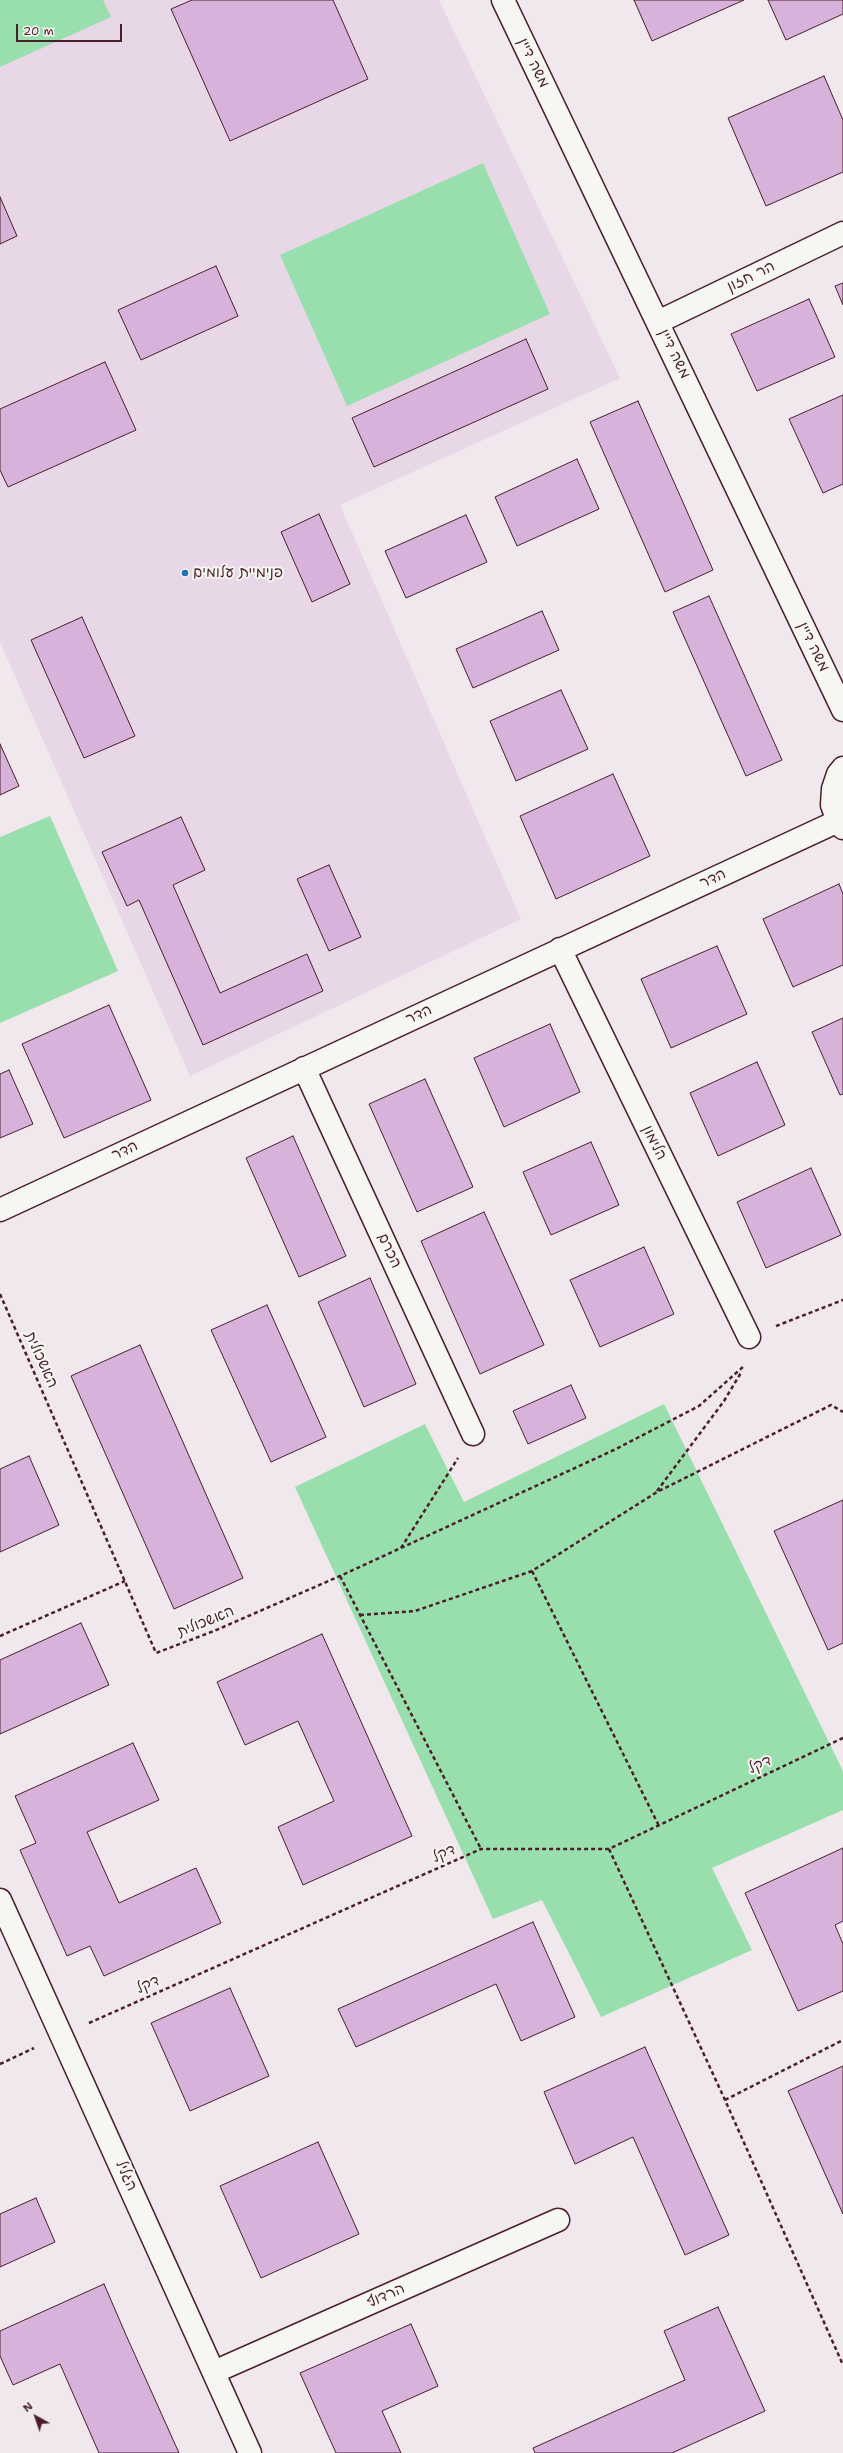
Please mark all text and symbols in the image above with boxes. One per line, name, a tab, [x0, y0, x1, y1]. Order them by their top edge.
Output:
scale bar	[18, 16, 124, 42]
text: 20 m	[23, 23, 54, 39]
street label: משה דיין	[513, 35, 553, 91]
street label: הר חזון	[724, 258, 778, 296]
street label: משה דיין	[654, 326, 694, 382]
place label: פנימיית עלומים	[193, 564, 283, 582]
marker: פנימיית עלומים	[180, 568, 190, 578]
street label: משה דיין	[793, 619, 833, 675]
street label: הדר	[697, 865, 729, 893]
street label: הדר	[403, 1001, 435, 1029]
street label: הלימון	[638, 1123, 670, 1163]
street label: הדר	[109, 1137, 141, 1165]
street label: הכרם	[373, 1231, 405, 1271]
street label: האשכולית	[21, 1329, 61, 1391]
street label: האשכולית	[175, 1602, 237, 1642]
street label: דקל	[745, 1752, 775, 1778]
street label: דקל	[429, 1841, 459, 1867]
street label: דקל	[133, 1972, 163, 1998]
street label: הגליל	[111, 2158, 141, 2194]
street label: הרדוף	[364, 2280, 408, 2312]
north arrow	[16, 2397, 56, 2437]
text: N	[20, 2399, 36, 2416]

